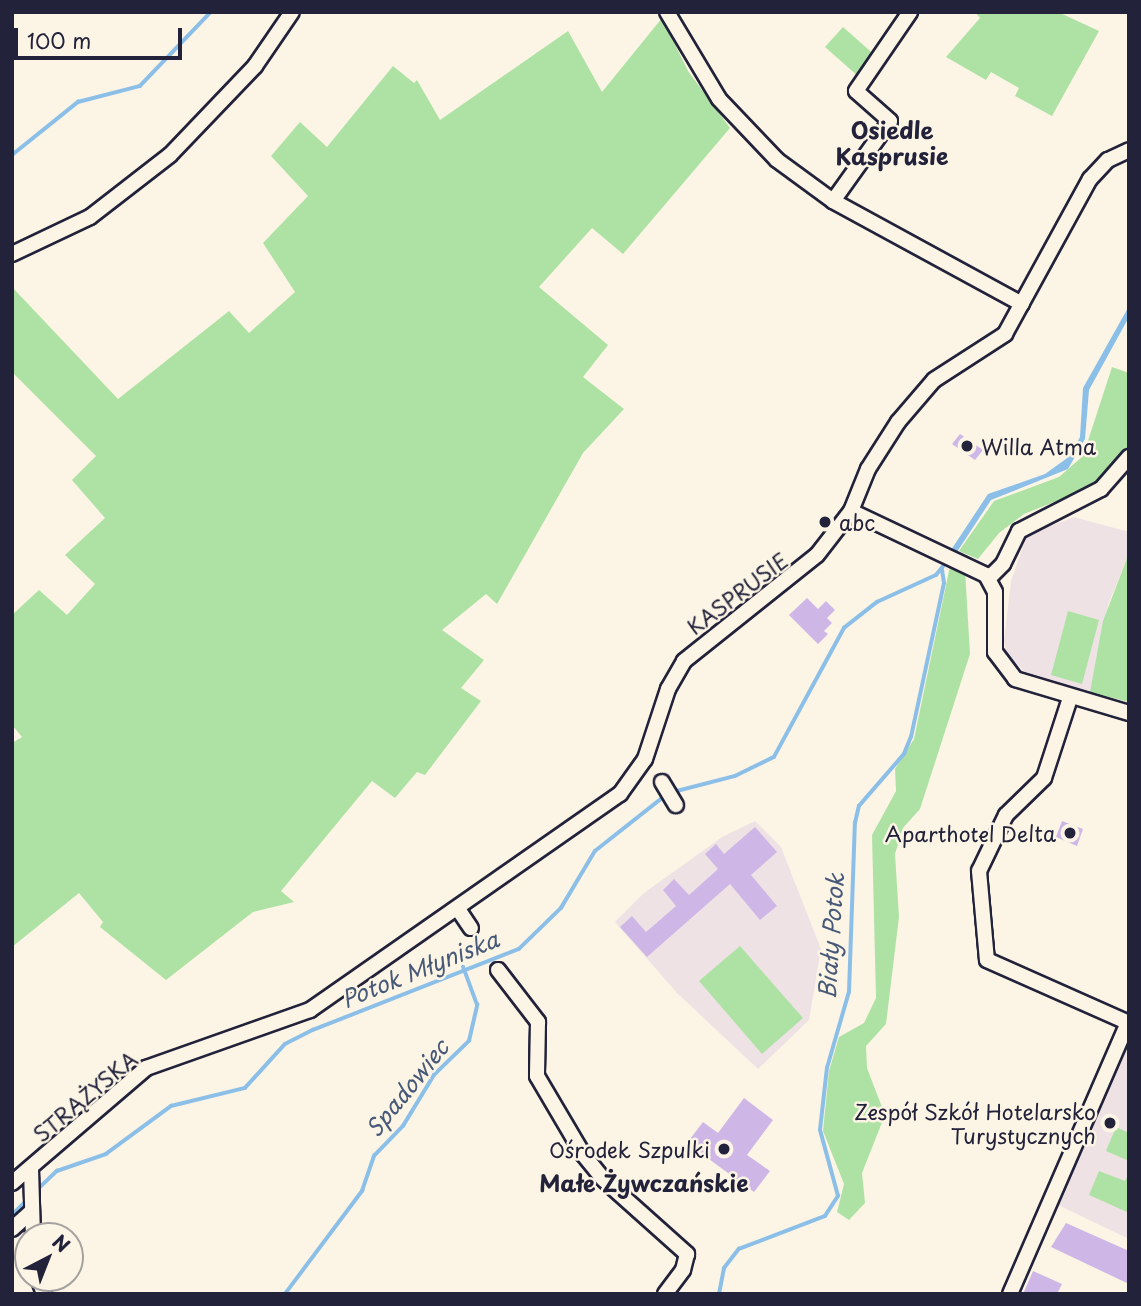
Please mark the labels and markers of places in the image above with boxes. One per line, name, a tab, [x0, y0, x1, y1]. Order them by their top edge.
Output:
place label: Willa Atma	[981, 433, 1096, 459]
marker: Willa Atma	[959, 438, 975, 454]
place label: abc	[839, 509, 875, 535]
marker: abc	[817, 514, 833, 530]
place label: Aparthotel Delta	[883, 820, 1056, 846]
marker: Aparthotel Delta	[1062, 825, 1078, 841]
place label: Zespół Szkół Hotelarsko Turystycznych	[854, 1098, 1096, 1148]
marker: Zespół Szkół Hotelarsko Turystycznych	[1102, 1115, 1118, 1131]
place label: Ośrodek Szpulki	[548, 1136, 710, 1162]
marker: Ośrodek Szpulki	[716, 1141, 732, 1157]

